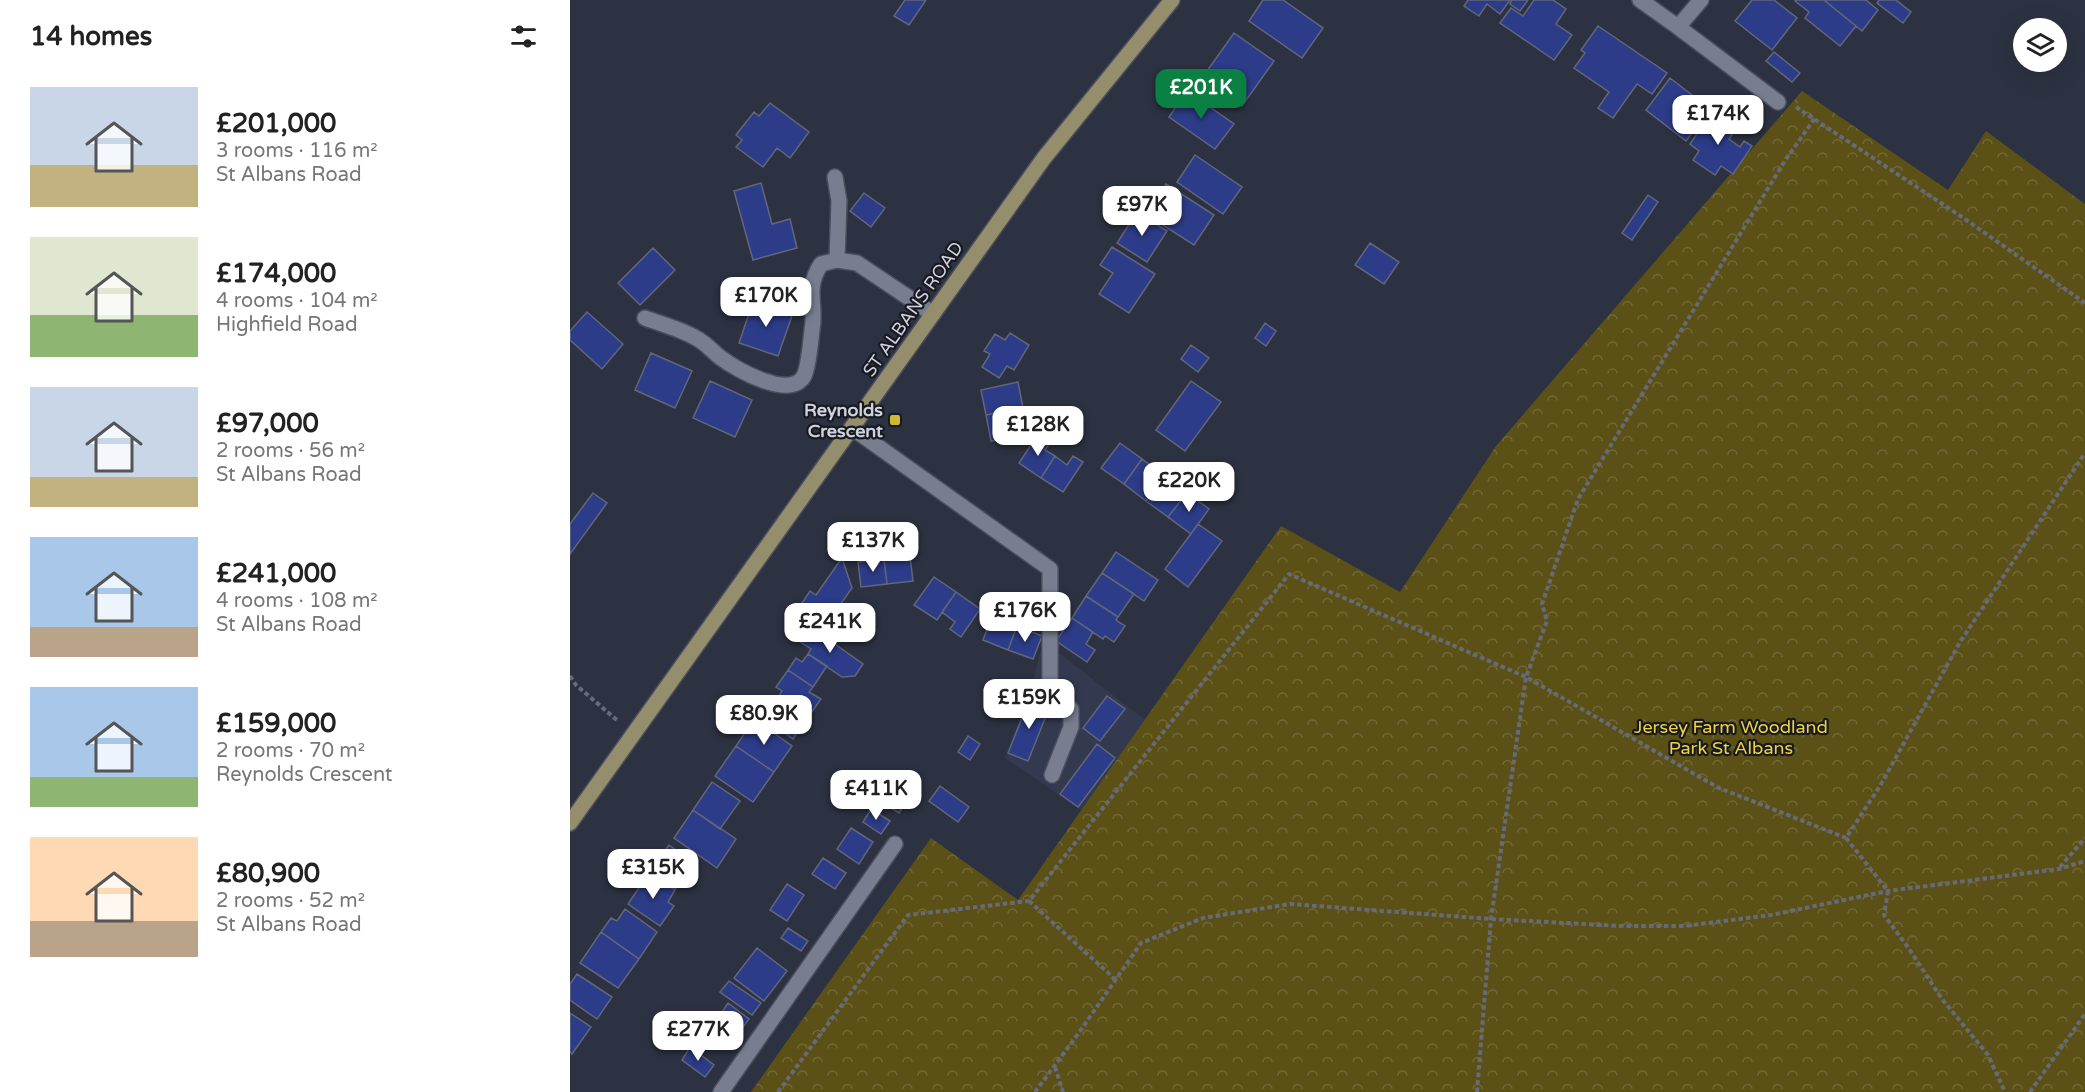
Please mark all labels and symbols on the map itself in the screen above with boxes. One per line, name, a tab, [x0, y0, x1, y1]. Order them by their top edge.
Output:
pin: £201K	[1159, 69, 1243, 120]
pin: £174K	[1676, 95, 1760, 146]
pin: £97K	[1106, 186, 1178, 237]
street label: ST ALBANS ROAD	[858, 237, 968, 381]
pin: £170K	[724, 277, 808, 328]
place label: Reynolds Crescent	[804, 399, 883, 442]
pin: £128K	[996, 406, 1080, 457]
marker: Reynolds Crescent	[888, 413, 902, 427]
pin: £220K	[1147, 462, 1231, 513]
pin: £137K	[831, 522, 915, 573]
pin: £176K	[983, 592, 1067, 643]
pin: £241K	[788, 603, 872, 654]
pin: £159K	[987, 679, 1071, 730]
pin: £80.9K	[715, 695, 813, 746]
park label: Jersey Farm Woodland Park St Albans	[1634, 716, 1828, 759]
pin: £411K	[834, 770, 918, 821]
pin: £315K	[611, 849, 695, 900]
pin: £277K	[656, 1011, 740, 1062]

